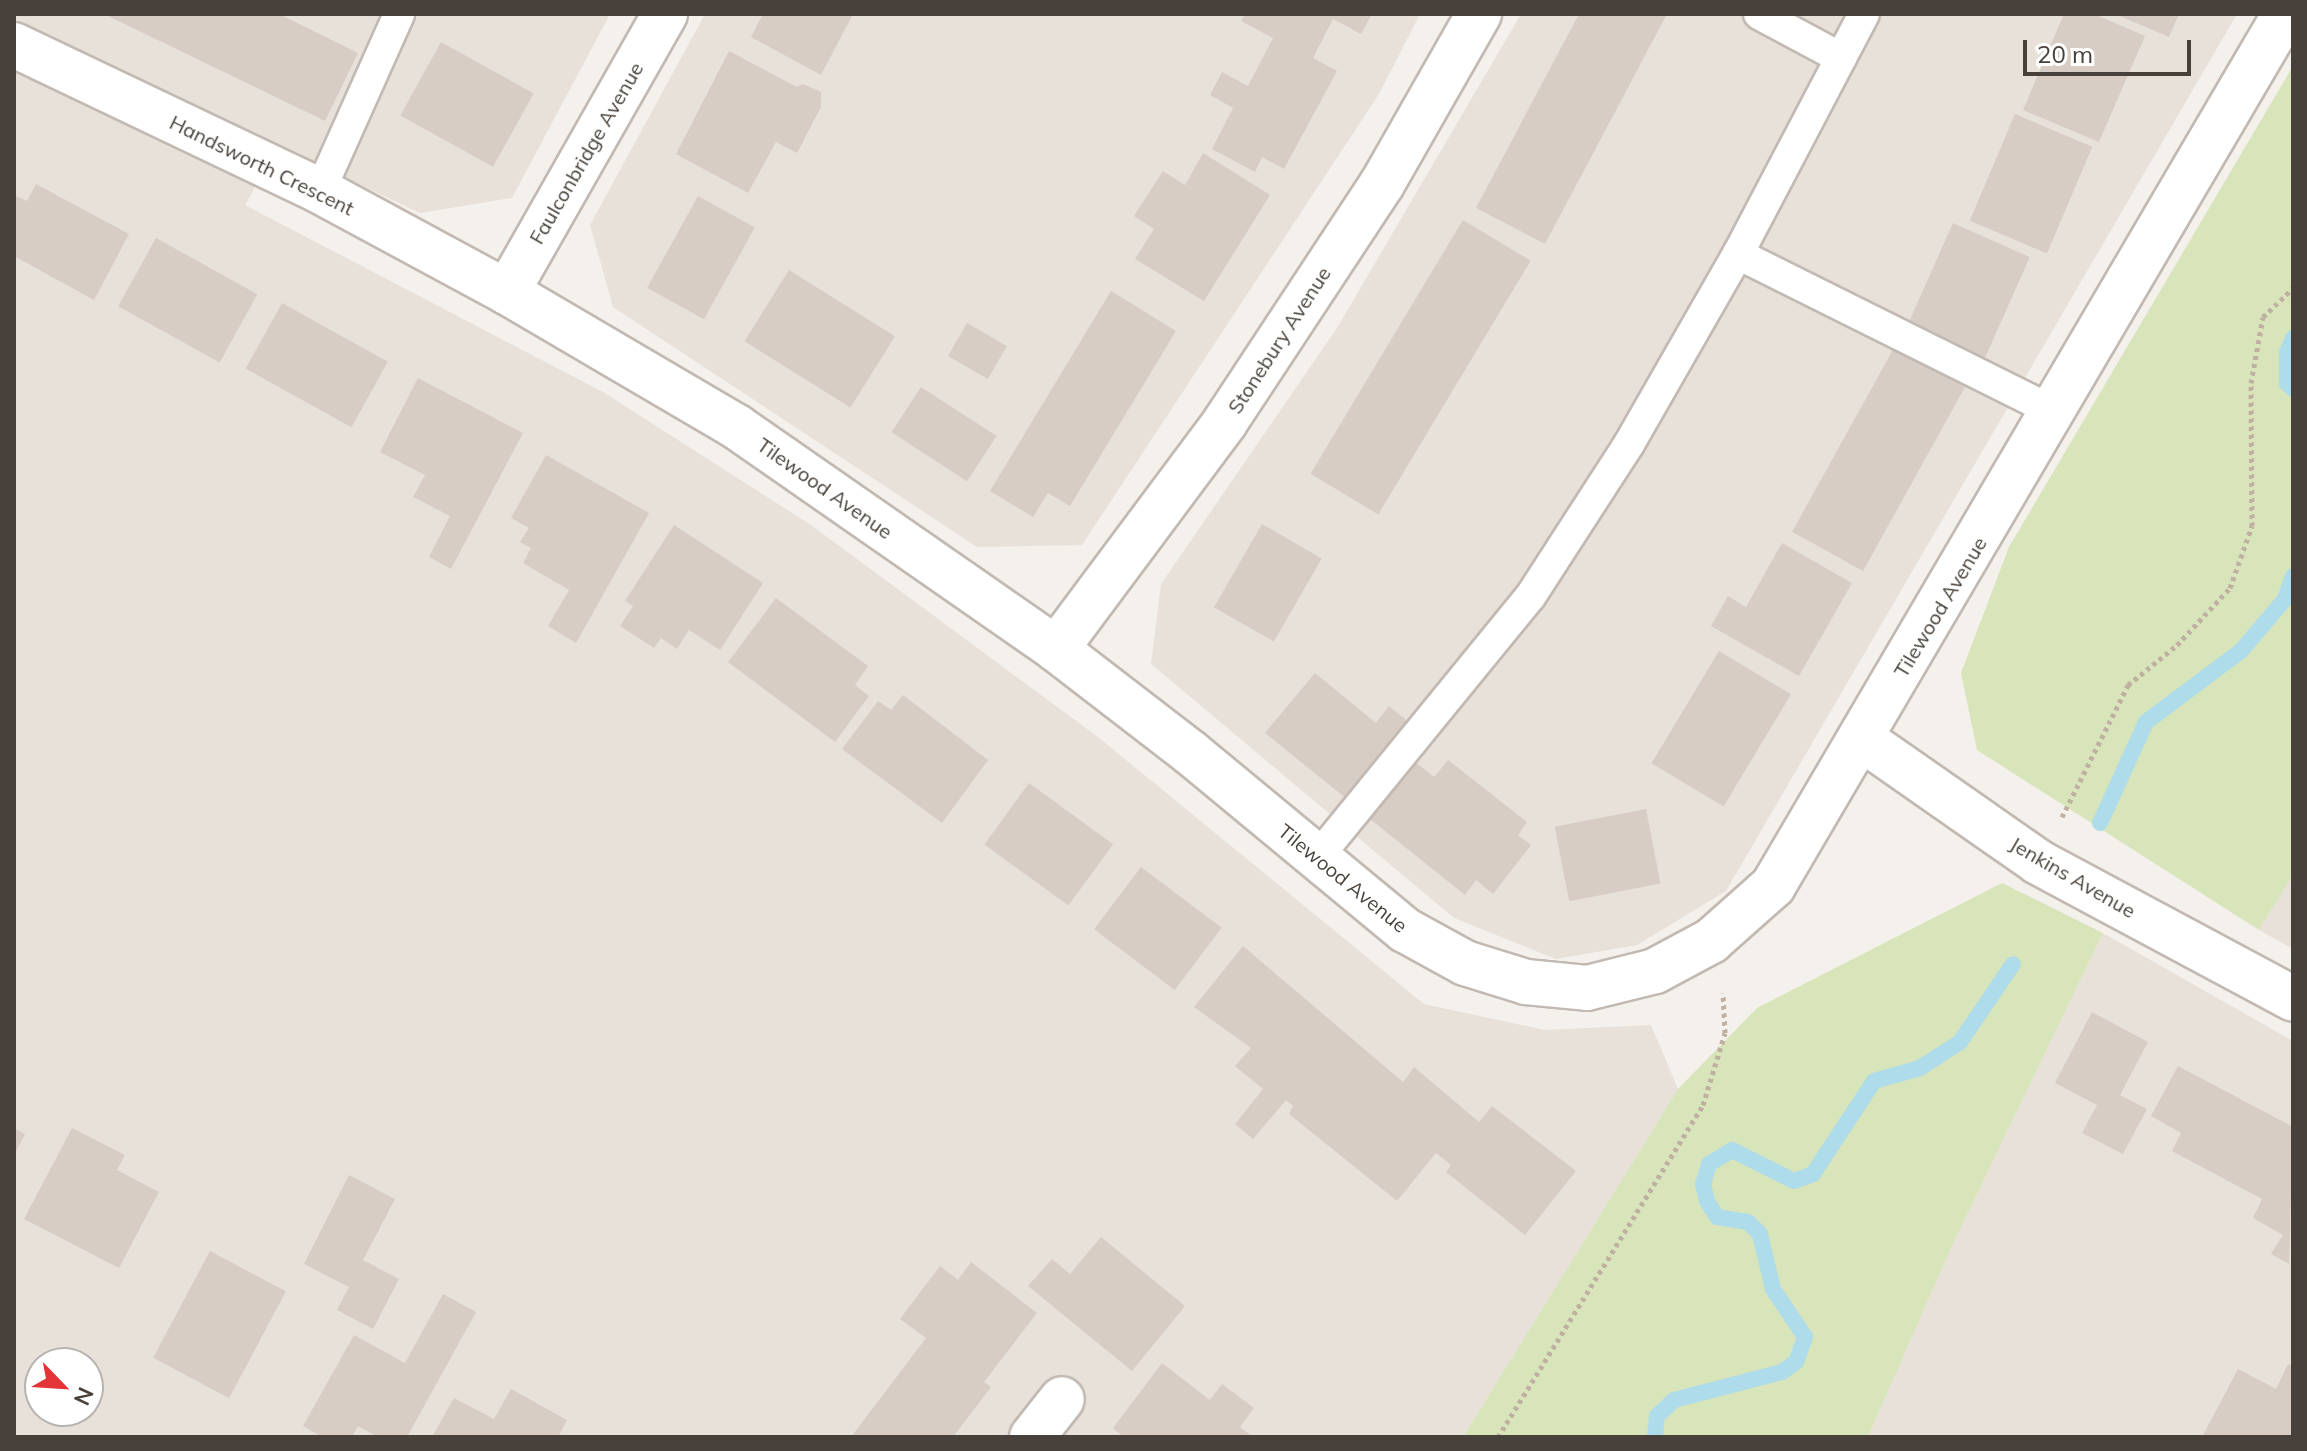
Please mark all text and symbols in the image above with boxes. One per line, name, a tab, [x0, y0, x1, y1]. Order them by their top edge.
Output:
scale bar	[2027, 24, 2195, 74]
text: 20 m	[2037, 39, 2093, 69]
street label: Faulconbridge Avenue	[524, 58, 648, 248]
street label: Handsworth Crescent	[166, 110, 358, 220]
street label: Stonebury Avenue	[1223, 262, 1335, 418]
street label: Tilewood Avenue	[753, 432, 897, 544]
street label: Tilewood Avenue	[1889, 533, 1991, 681]
street label: Tilewood Avenue	[1274, 819, 1412, 937]
street label: Jenkins Avenue	[2006, 831, 2140, 923]
north arrow	[24, 1347, 104, 1427]
text: N	[68, 1383, 100, 1410]

